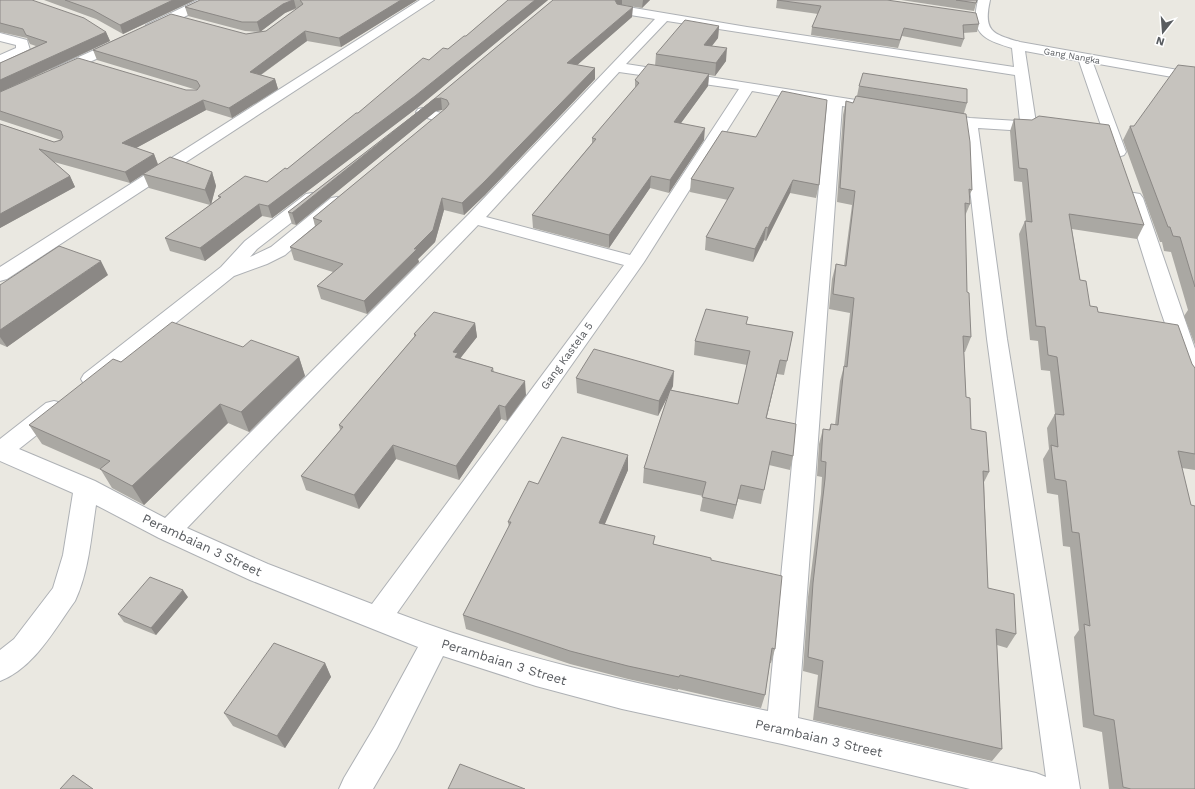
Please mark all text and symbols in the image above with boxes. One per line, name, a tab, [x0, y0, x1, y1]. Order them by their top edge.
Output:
north arrow	[1143, 12, 1183, 52]
text: N	[1154, 34, 1166, 48]
street label: Gang Nangka	[1043, 46, 1101, 66]
street label: Gang Kastela 5	[538, 320, 596, 392]
street label: Perambaian 3 Street	[140, 511, 265, 580]
street label: Perambaian 3 Street	[440, 636, 569, 688]
street label: Perambaian 3 Street	[754, 716, 885, 760]

